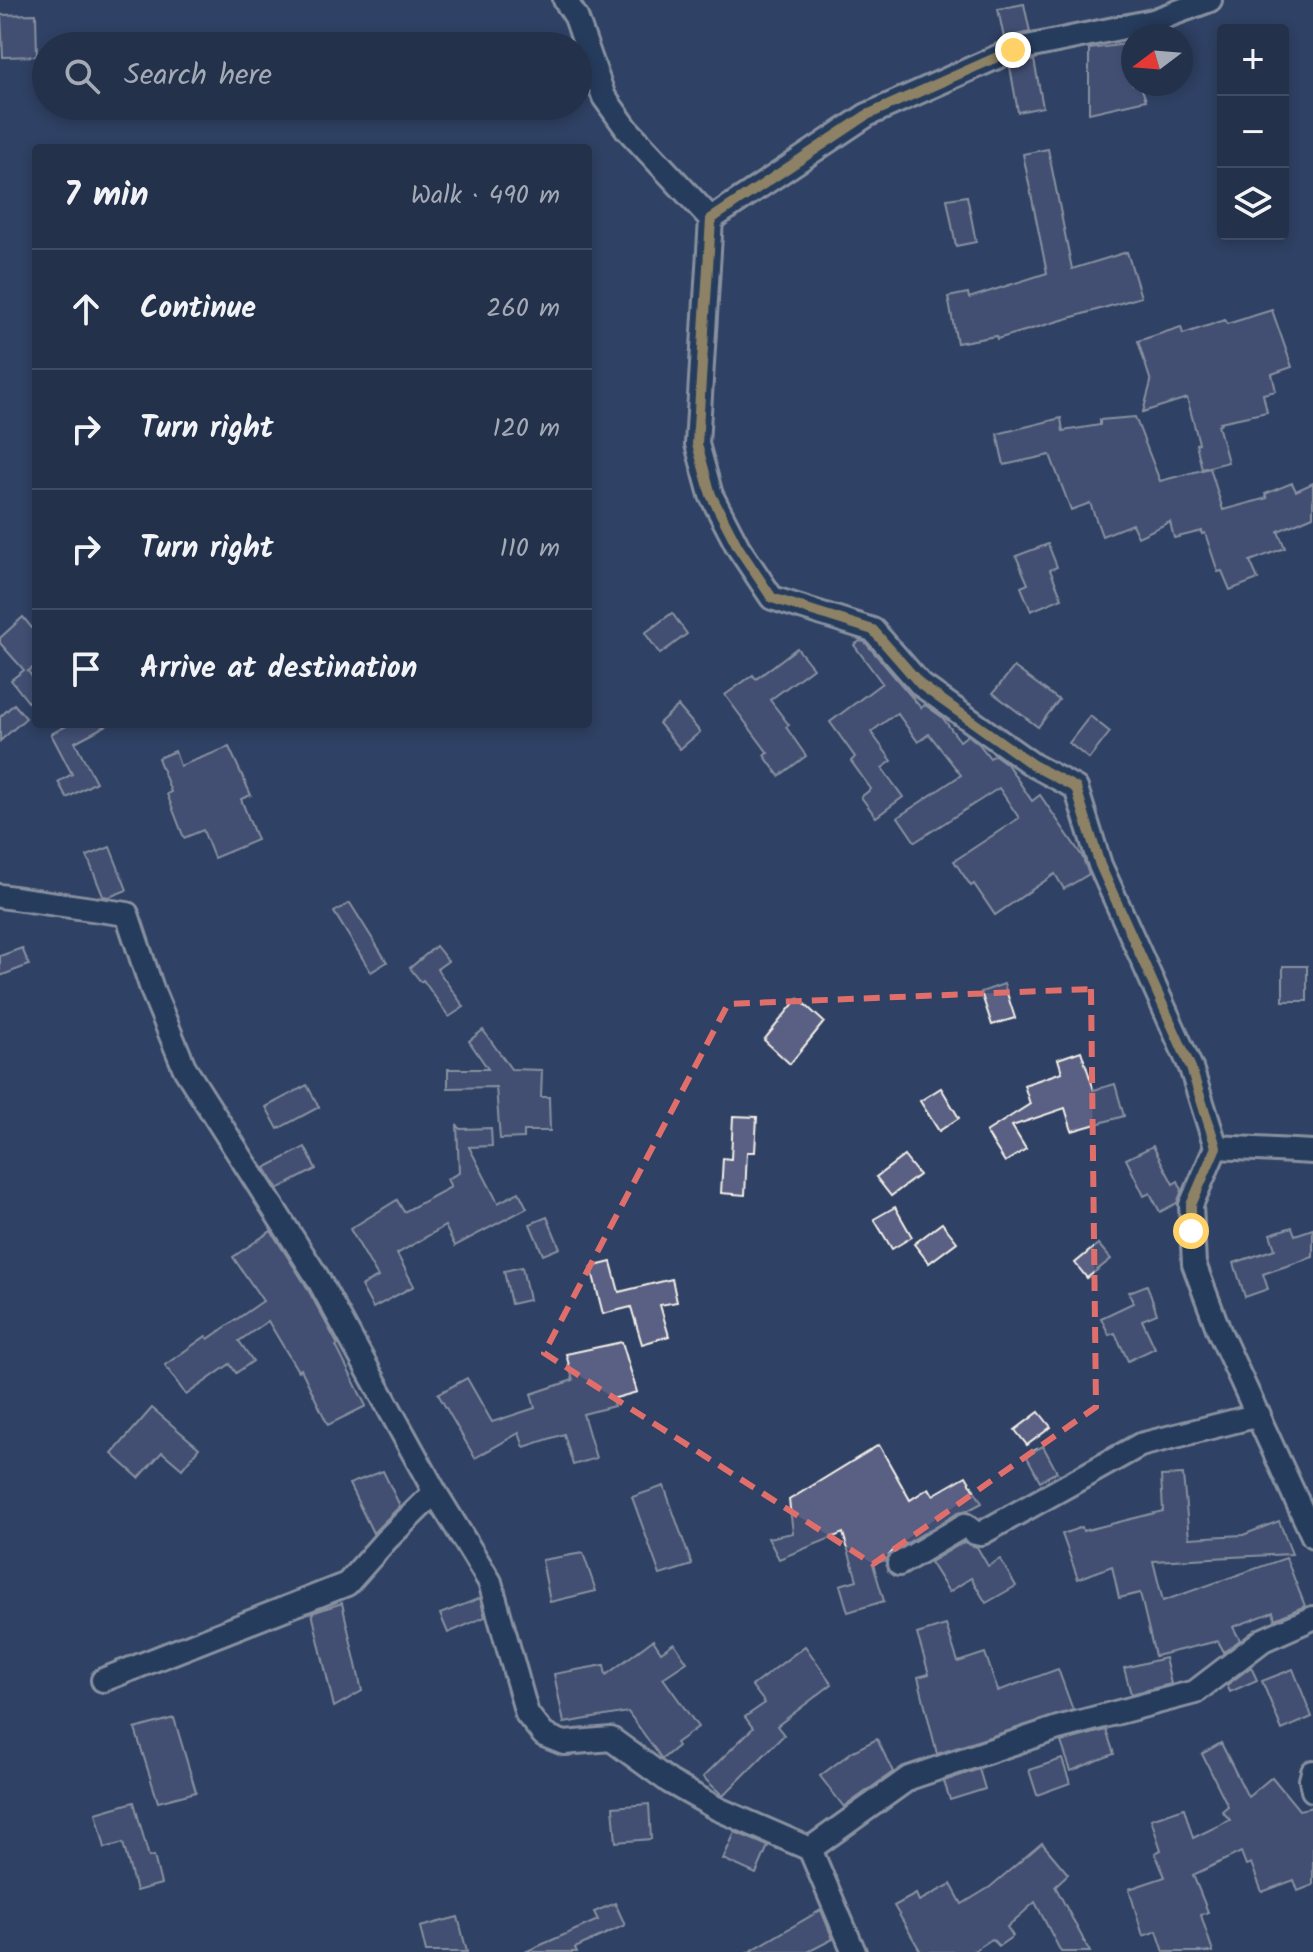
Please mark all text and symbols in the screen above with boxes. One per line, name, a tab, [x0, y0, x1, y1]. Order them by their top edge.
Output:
north arrow	[1121, 24, 1193, 96]
map controls	[1217, 24, 1289, 240]
button: +	[1217, 24, 1289, 96]
search box	[32, 32, 592, 120]
route end	[995, 32, 1031, 68]
text: Search here	[124, 52, 272, 100]
icon: search	[60, 54, 104, 98]
button: −	[1217, 96, 1289, 168]
button: layers	[1217, 168, 1289, 240]
text: 7 min	[64, 169, 149, 223]
text: Walk · 490 m	[411, 175, 560, 217]
text: Continue	[140, 285, 256, 333]
icon: ahead	[64, 287, 108, 331]
text: 260 m	[486, 288, 560, 330]
text: Turn right	[140, 405, 273, 453]
icon: right	[64, 407, 108, 451]
text: 120 m	[493, 408, 560, 450]
text: Turn right	[140, 525, 273, 573]
icon: right	[64, 527, 108, 571]
text: 110 m	[500, 528, 560, 570]
text: Arrive at destination	[140, 645, 417, 693]
icon: arrive	[64, 647, 108, 691]
route start	[1173, 1213, 1209, 1249]

